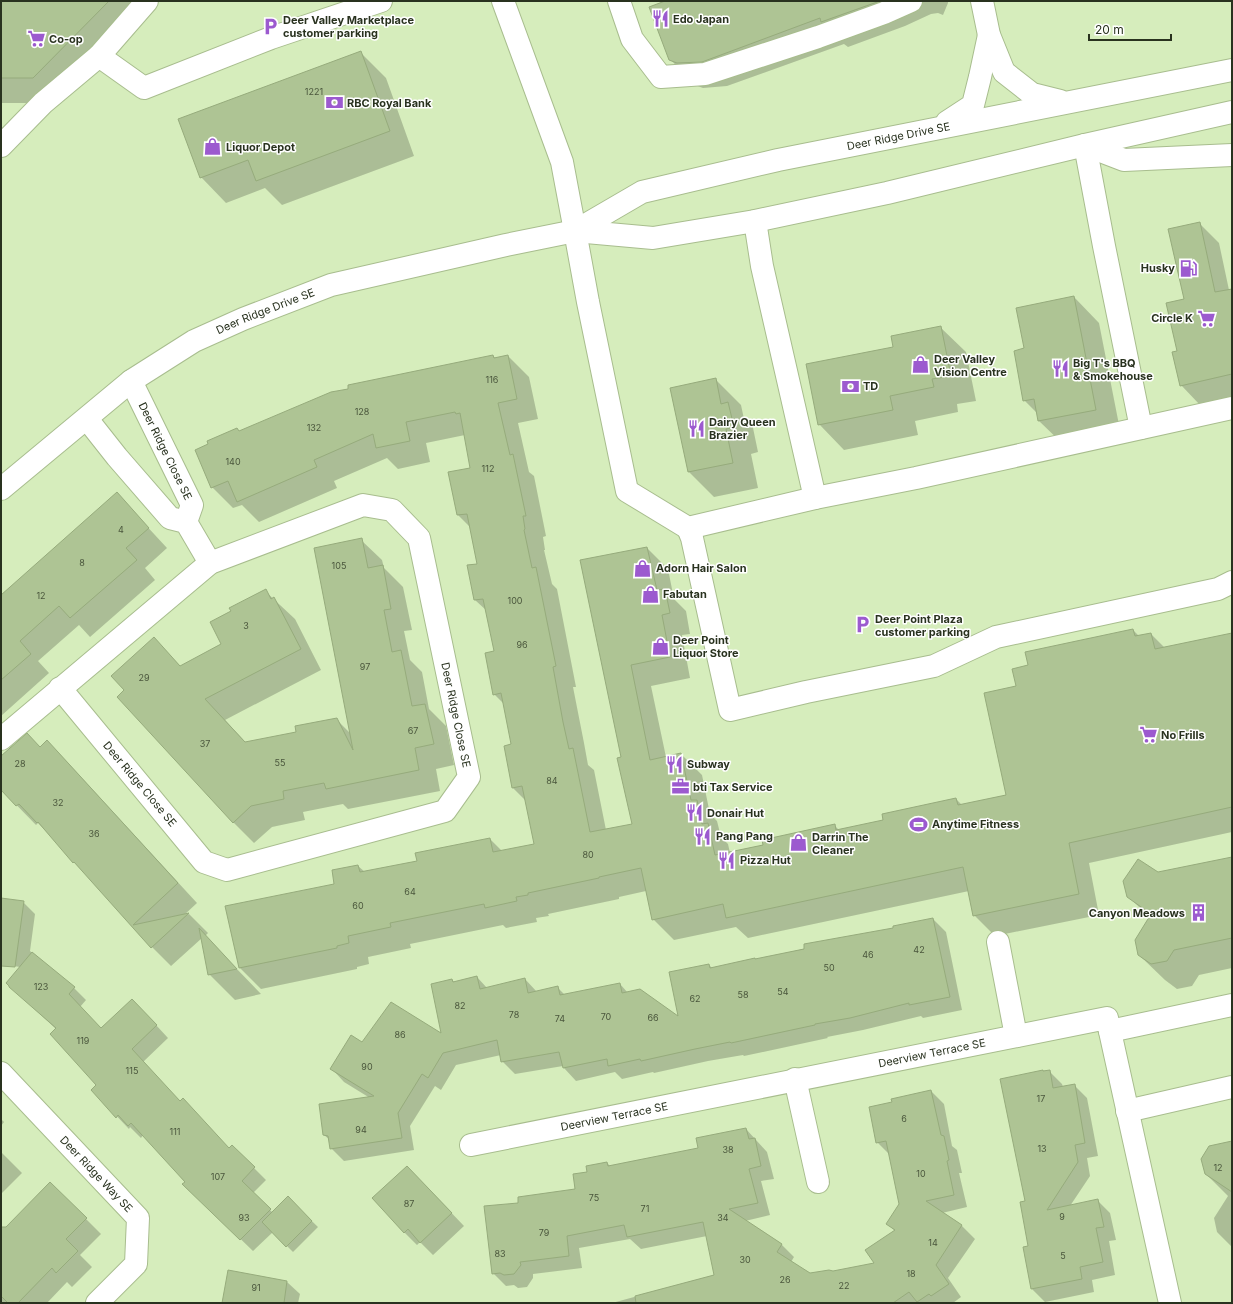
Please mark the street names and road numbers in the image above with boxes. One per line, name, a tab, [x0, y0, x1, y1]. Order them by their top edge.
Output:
street label: Deer Ridge Drive SE	[846, 119, 951, 153]
street label: Deer Ridge Drive SE	[214, 285, 317, 337]
street label: Deer Ridge Close SE	[135, 400, 195, 502]
street label: Deer Ridge Close SE	[438, 661, 474, 769]
street label: Deer Ridge Close SE	[100, 739, 180, 829]
street label: Deerview Terrace SE	[877, 1035, 987, 1071]
street label: Deerview Terrace SE	[559, 1099, 669, 1134]
street label: Deer Ridge Way SE	[57, 1133, 136, 1215]

